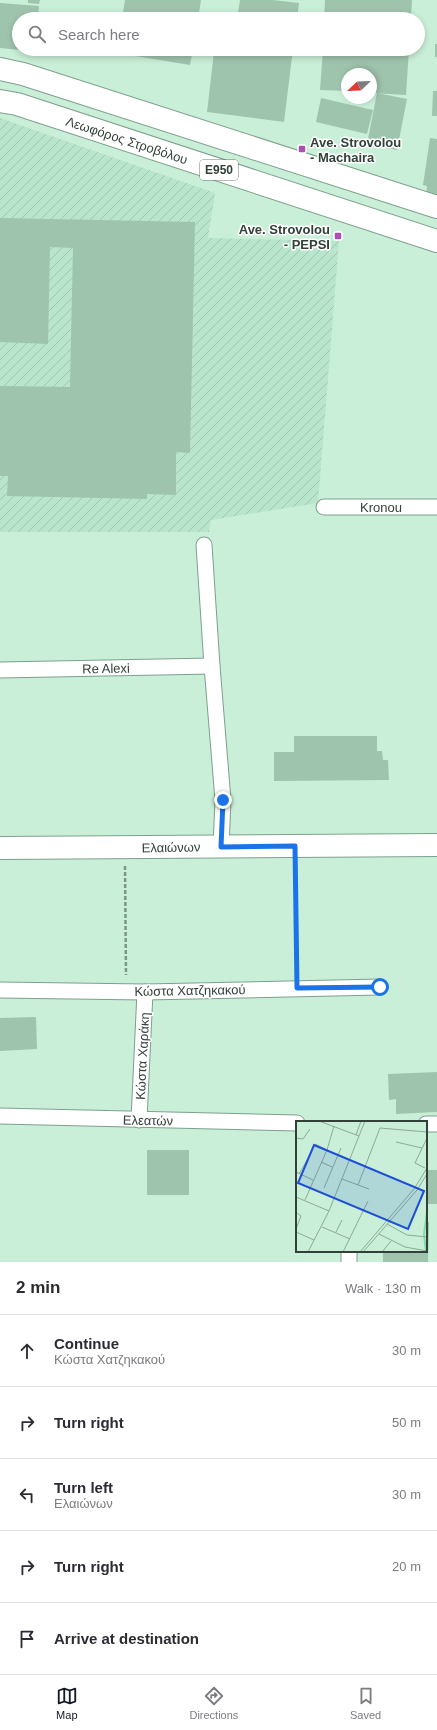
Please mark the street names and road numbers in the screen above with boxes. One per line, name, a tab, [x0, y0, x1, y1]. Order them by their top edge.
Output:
street label: Λεωφόρος Στροβόλου	[64, 114, 190, 167]
road number: E950	[200, 160, 238, 180]
street label: Kronou	[360, 500, 402, 515]
street label: Re Alexi	[82, 661, 130, 676]
street label: Ελαιώνων	[142, 839, 200, 856]
street label: Κώστα Χατζηκακού	[134, 982, 246, 999]
street label: Κώστα Χαράκη	[133, 1012, 152, 1100]
street label: Ελεατών	[123, 1113, 173, 1128]

